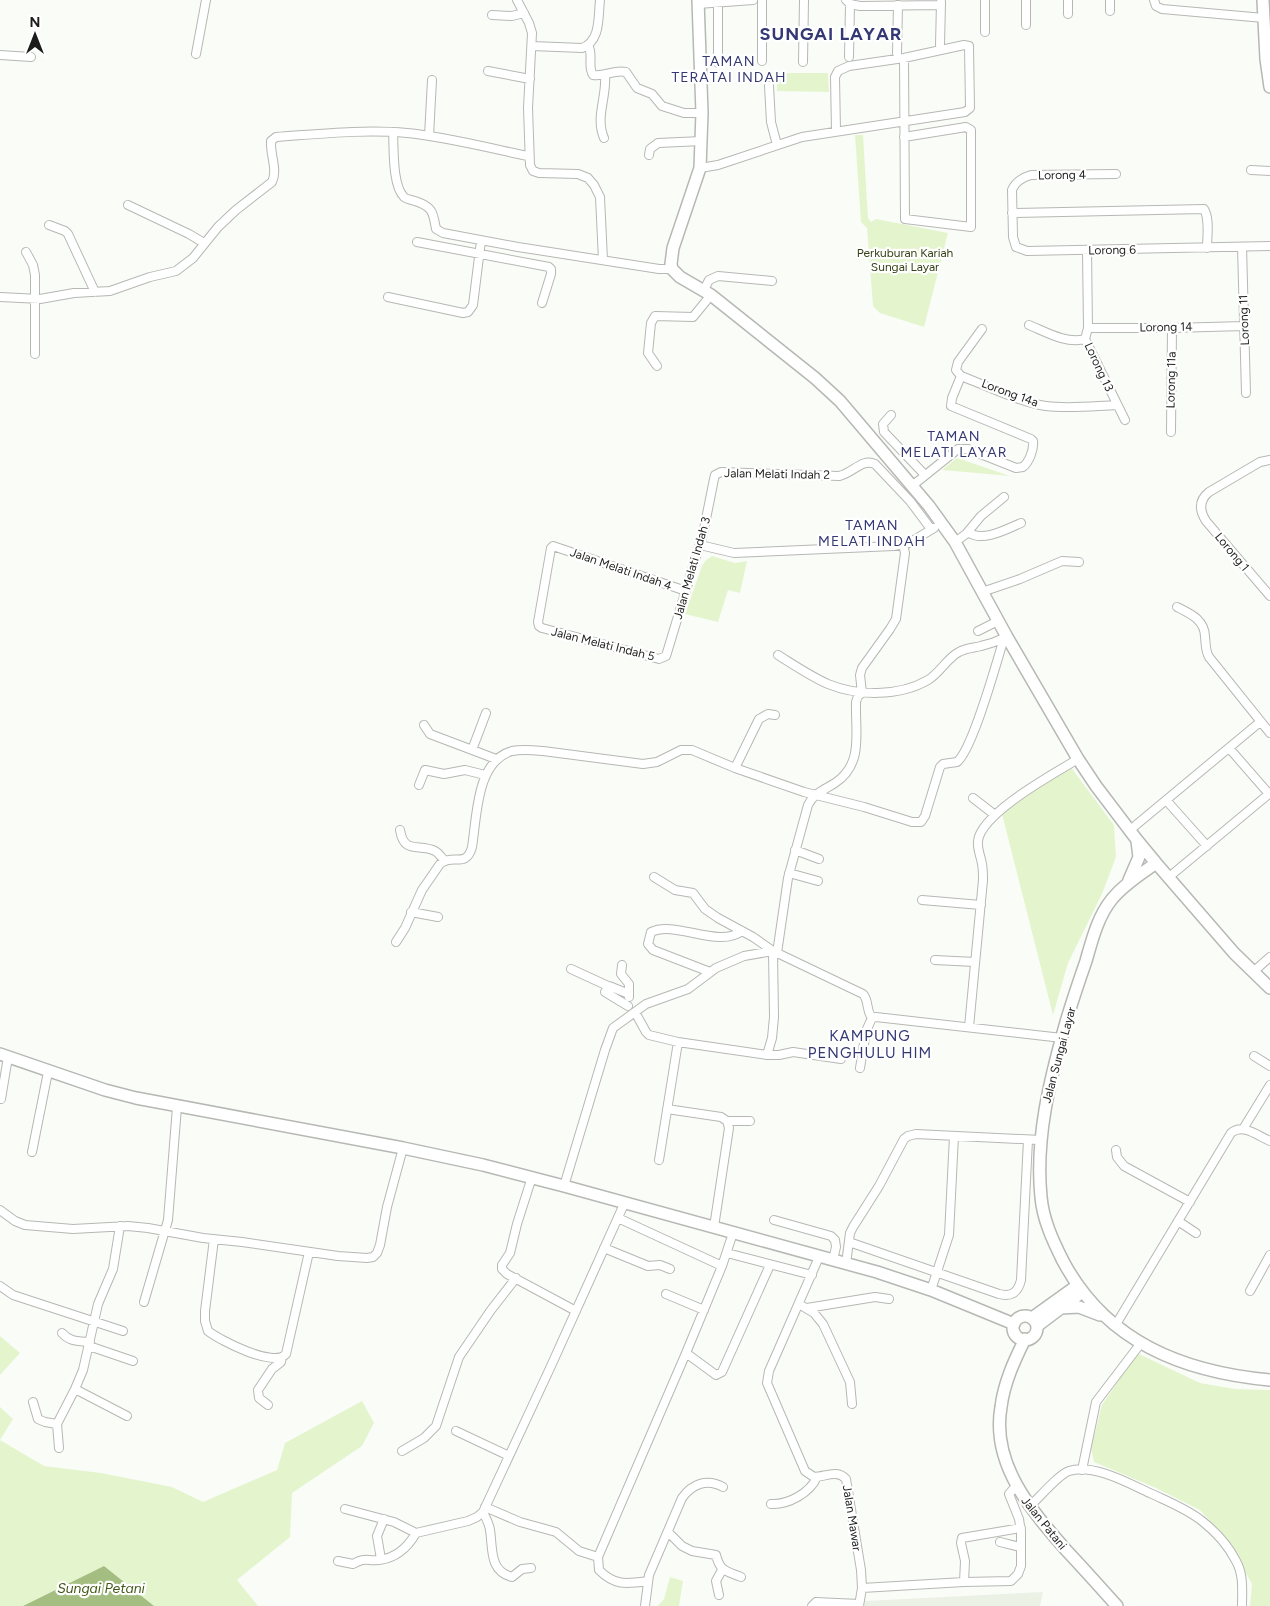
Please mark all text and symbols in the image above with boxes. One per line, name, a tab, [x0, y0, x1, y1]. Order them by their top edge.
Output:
north arrow	[10, 10, 60, 60]
text: N	[30, 14, 40, 31]
district label: SUNGAI LAYAR	[760, 23, 902, 45]
district label: TAMAN TERATAI INDAH	[672, 53, 786, 86]
street label: Lorong 4	[1038, 168, 1087, 182]
street label: Lorong 6	[1088, 243, 1136, 257]
park label: Perkuburan Kariah Sungai Layar	[857, 246, 954, 274]
street label: Lorong 11	[1236, 294, 1252, 346]
street label: Lorong 14	[1139, 320, 1193, 334]
street label: Lorong 13	[1082, 340, 1116, 394]
street label: Lorong 11a	[1164, 351, 1178, 409]
street label: Lorong 14a	[980, 376, 1040, 410]
district label: TAMAN MELATI LAYAR	[901, 428, 1008, 461]
street label: Jalan Melati Indah 2	[724, 466, 830, 482]
street label: Jalan Melati Indah 3	[671, 515, 713, 621]
district label: TAMAN MELATI INDAH	[818, 517, 926, 550]
street label: Lorong 1	[1212, 530, 1252, 574]
street label: Jalan Melati Indah 4	[568, 545, 674, 593]
street label: Jalan Melati Indah 5	[550, 624, 656, 664]
street label: Jalan Sungai Layar	[1039, 1005, 1079, 1105]
district label: KAMPUNG PENGHULU HIM	[808, 1027, 932, 1062]
street label: Jalan Mawar	[840, 1484, 864, 1552]
street label: Jalan Patani	[1018, 1494, 1070, 1552]
water label: Sungai Petani	[57, 1580, 146, 1597]

